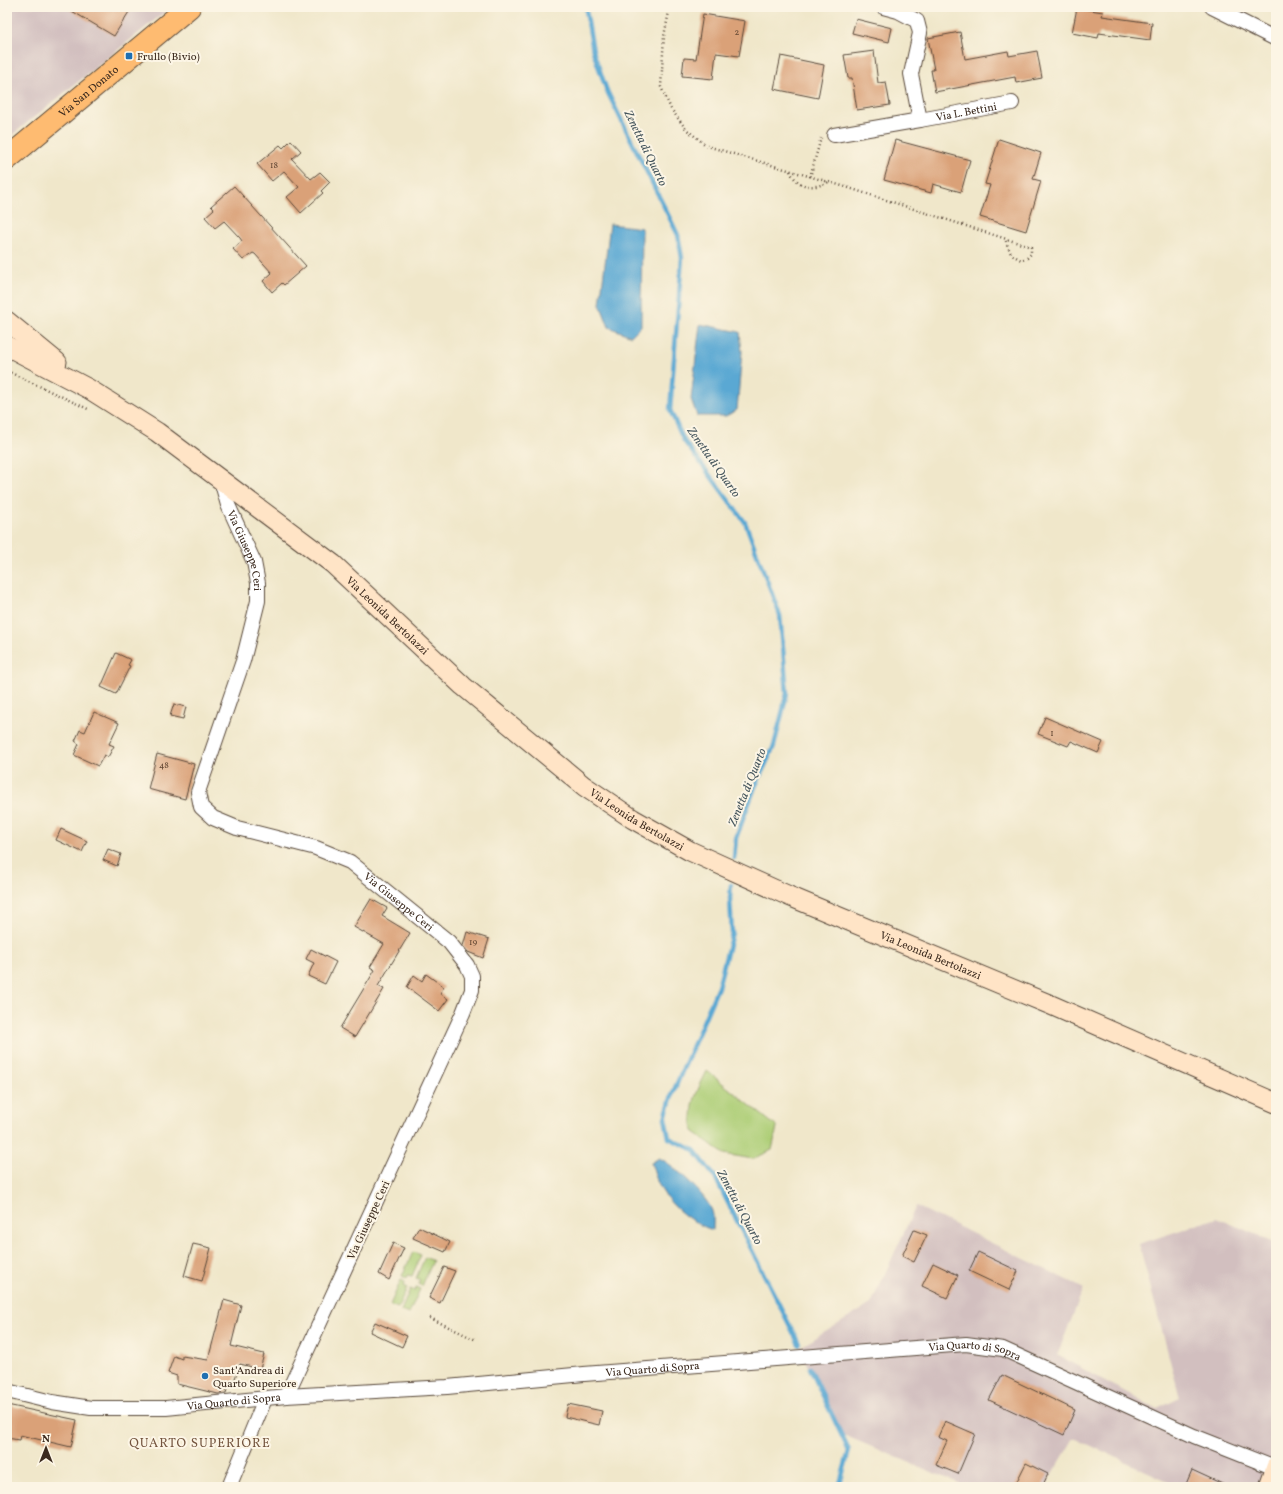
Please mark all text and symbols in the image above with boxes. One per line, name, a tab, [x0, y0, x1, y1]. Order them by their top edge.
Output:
house number: 2	[735, 26, 740, 39]
place label: Frullo (Bivio)	[137, 50, 200, 65]
marker: Frullo (Bivio)	[124, 51, 134, 61]
street label: Via San Donato	[56, 63, 123, 122]
street label: Via L. Bettini	[935, 100, 998, 126]
water label: Zenetta di Quarto	[619, 107, 671, 189]
house number: 18	[270, 159, 278, 172]
water label: Zenetta di Quarto	[682, 423, 744, 501]
street label: Via Giuseppe Ceri	[222, 508, 264, 591]
street label: Via Leonida Bertolazzi	[342, 574, 431, 659]
house number: 1	[1050, 727, 1054, 740]
water label: Zenetta di Quarto	[725, 746, 771, 830]
house number: 48	[159, 759, 169, 772]
street label: Via Leonida Bertolazzi	[586, 786, 686, 855]
street label: Via Giuseppe Ceri	[360, 870, 436, 935]
street label: Via Leonida Bertolazzi	[877, 929, 983, 984]
house number: 19	[469, 936, 477, 949]
water label: Zenetta di Quarto	[712, 1166, 766, 1248]
street label: Via Giuseppe Ceri	[344, 1179, 394, 1263]
street label: Via Quarto di Sopra	[928, 1338, 1024, 1365]
street label: Via Quarto di Sopra	[605, 1359, 701, 1381]
place label: Sant’Andrea di Quarto Superiore	[213, 1364, 297, 1392]
marker: Sant’Andrea di Quarto Superiore	[200, 1371, 210, 1381]
street label: Via Quarto di Sopra	[186, 1391, 282, 1415]
north arrow	[26, 1428, 66, 1468]
text: N	[42, 1432, 50, 1447]
district label: QUARTO SUPERIORE	[129, 1435, 271, 1453]

